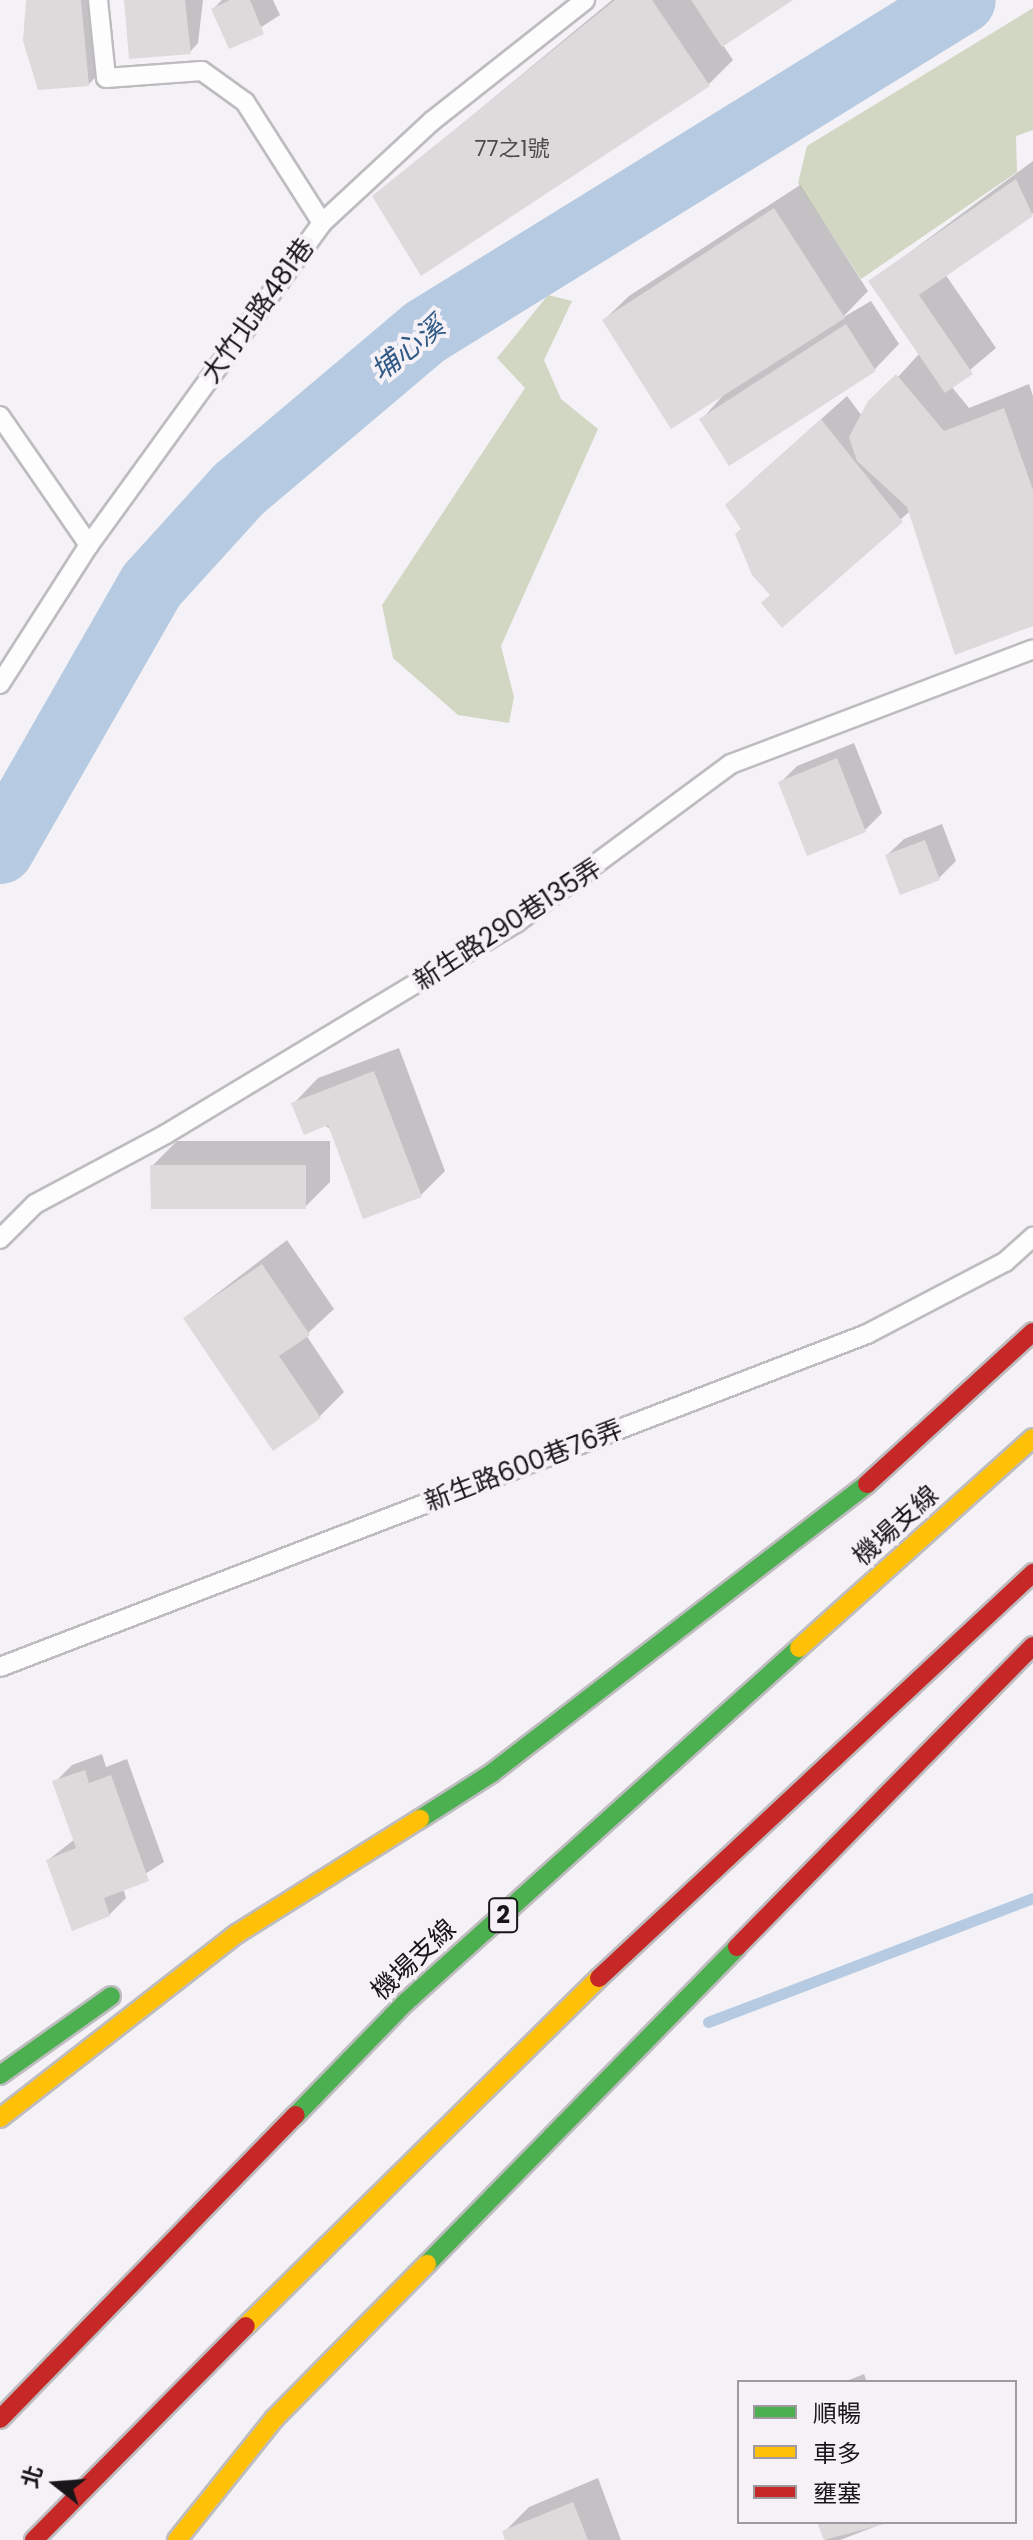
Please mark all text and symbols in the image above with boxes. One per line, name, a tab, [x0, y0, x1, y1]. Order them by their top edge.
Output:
house number: 77之1號	[474, 136, 550, 162]
street label: 大竹北路481巷	[195, 233, 321, 389]
water label: 埔心溪	[365, 310, 451, 388]
street label: 新生路290巷135弄	[408, 853, 608, 997]
street label: 新生路600巷76弄	[420, 1414, 628, 1518]
street label: 機場支線	[847, 1480, 945, 1572]
road number: 2	[487, 1895, 519, 1935]
street label: 機場支線	[365, 1913, 463, 2007]
legend	[737, 2380, 1017, 2524]
text: 順暢	[813, 2397, 861, 2430]
text: 車多	[813, 2437, 861, 2470]
north arrow	[16, 2444, 96, 2524]
text: 北	[15, 2462, 51, 2492]
text: 壅塞	[813, 2477, 861, 2510]

